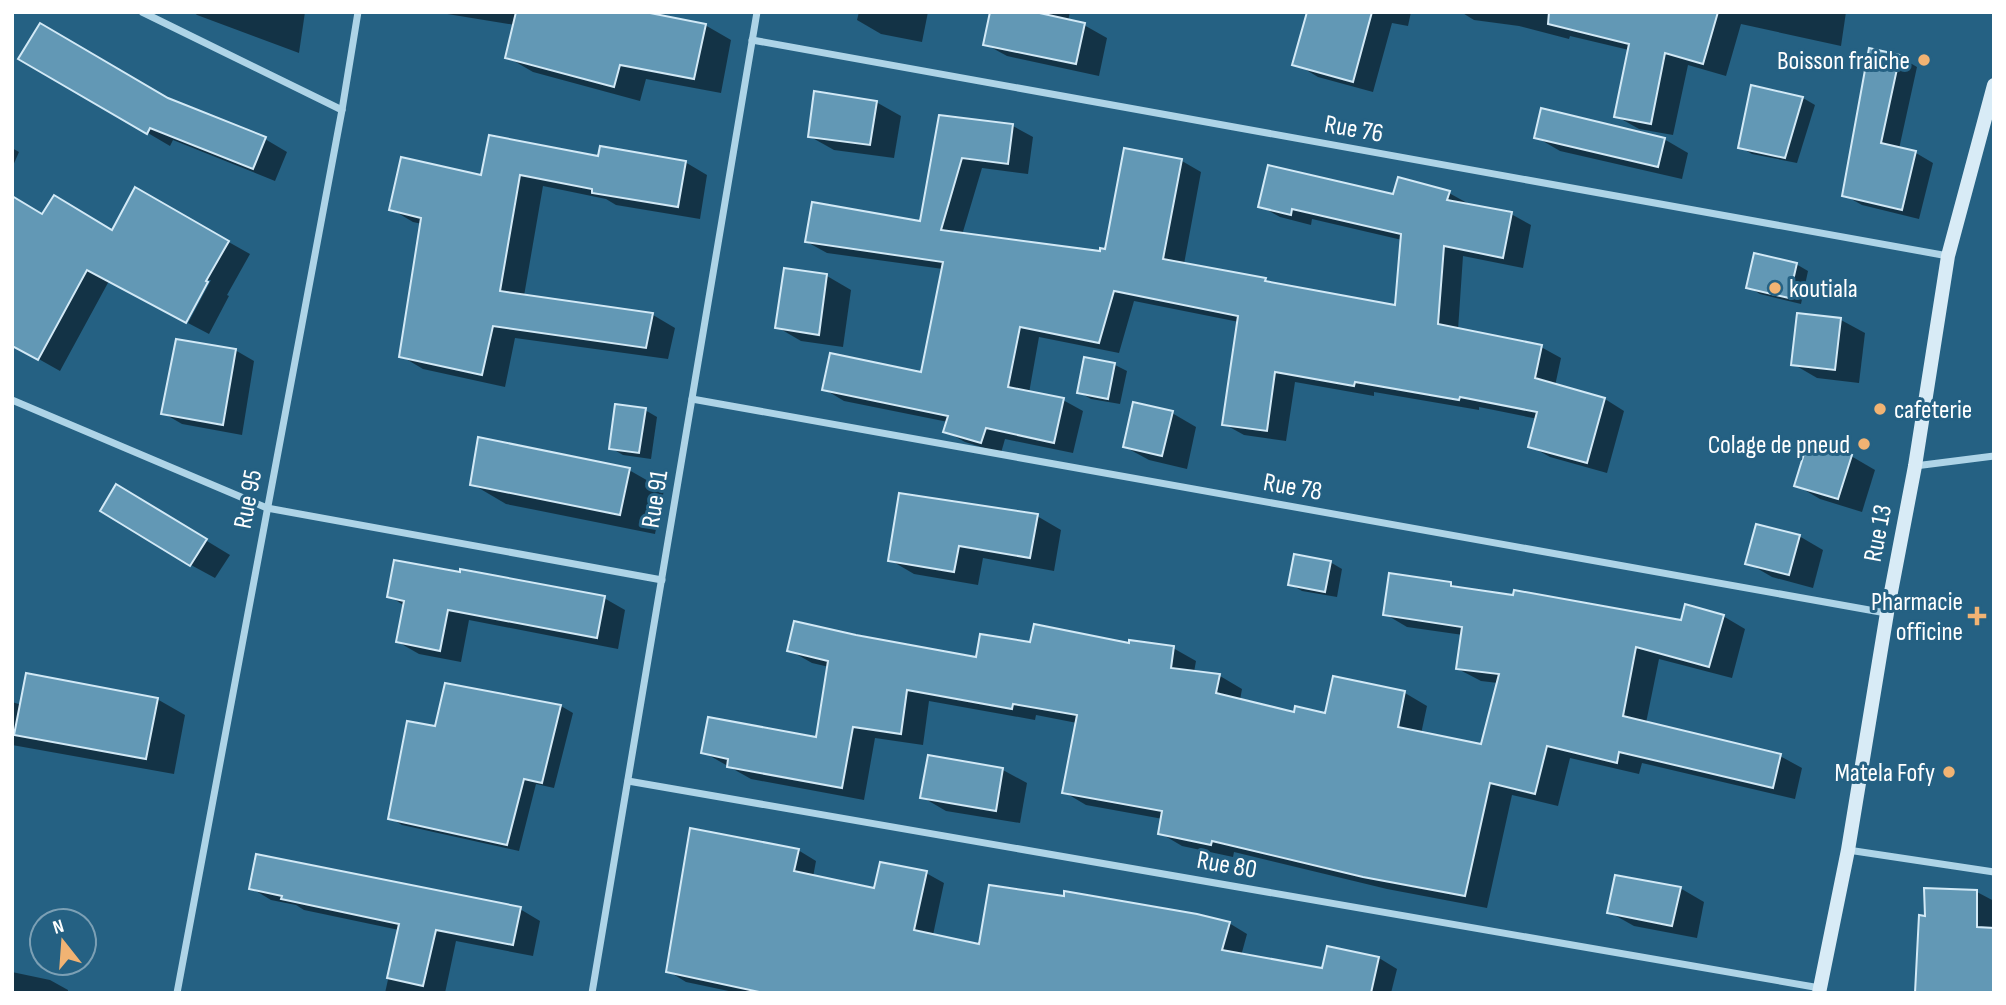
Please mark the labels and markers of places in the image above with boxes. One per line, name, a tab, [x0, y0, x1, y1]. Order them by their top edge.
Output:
place label: Boisson fraiche	[1777, 46, 1910, 77]
marker: Boisson fraiche	[1916, 52, 1932, 68]
place label: koutiala	[1789, 274, 1858, 305]
marker: koutiala	[1767, 280, 1783, 296]
place label: cafeterie	[1894, 395, 1972, 426]
marker: cafeterie	[1872, 401, 1888, 417]
place label: Colage de pneud	[1708, 430, 1850, 461]
marker: Colage de pneud	[1856, 436, 1872, 452]
place label: Pharmacie officine	[1871, 587, 1963, 648]
marker: Pharmacie officine	[1969, 608, 1985, 624]
place label: Matela Fofy	[1834, 758, 1935, 789]
marker: Matela Fofy	[1941, 764, 1957, 780]

